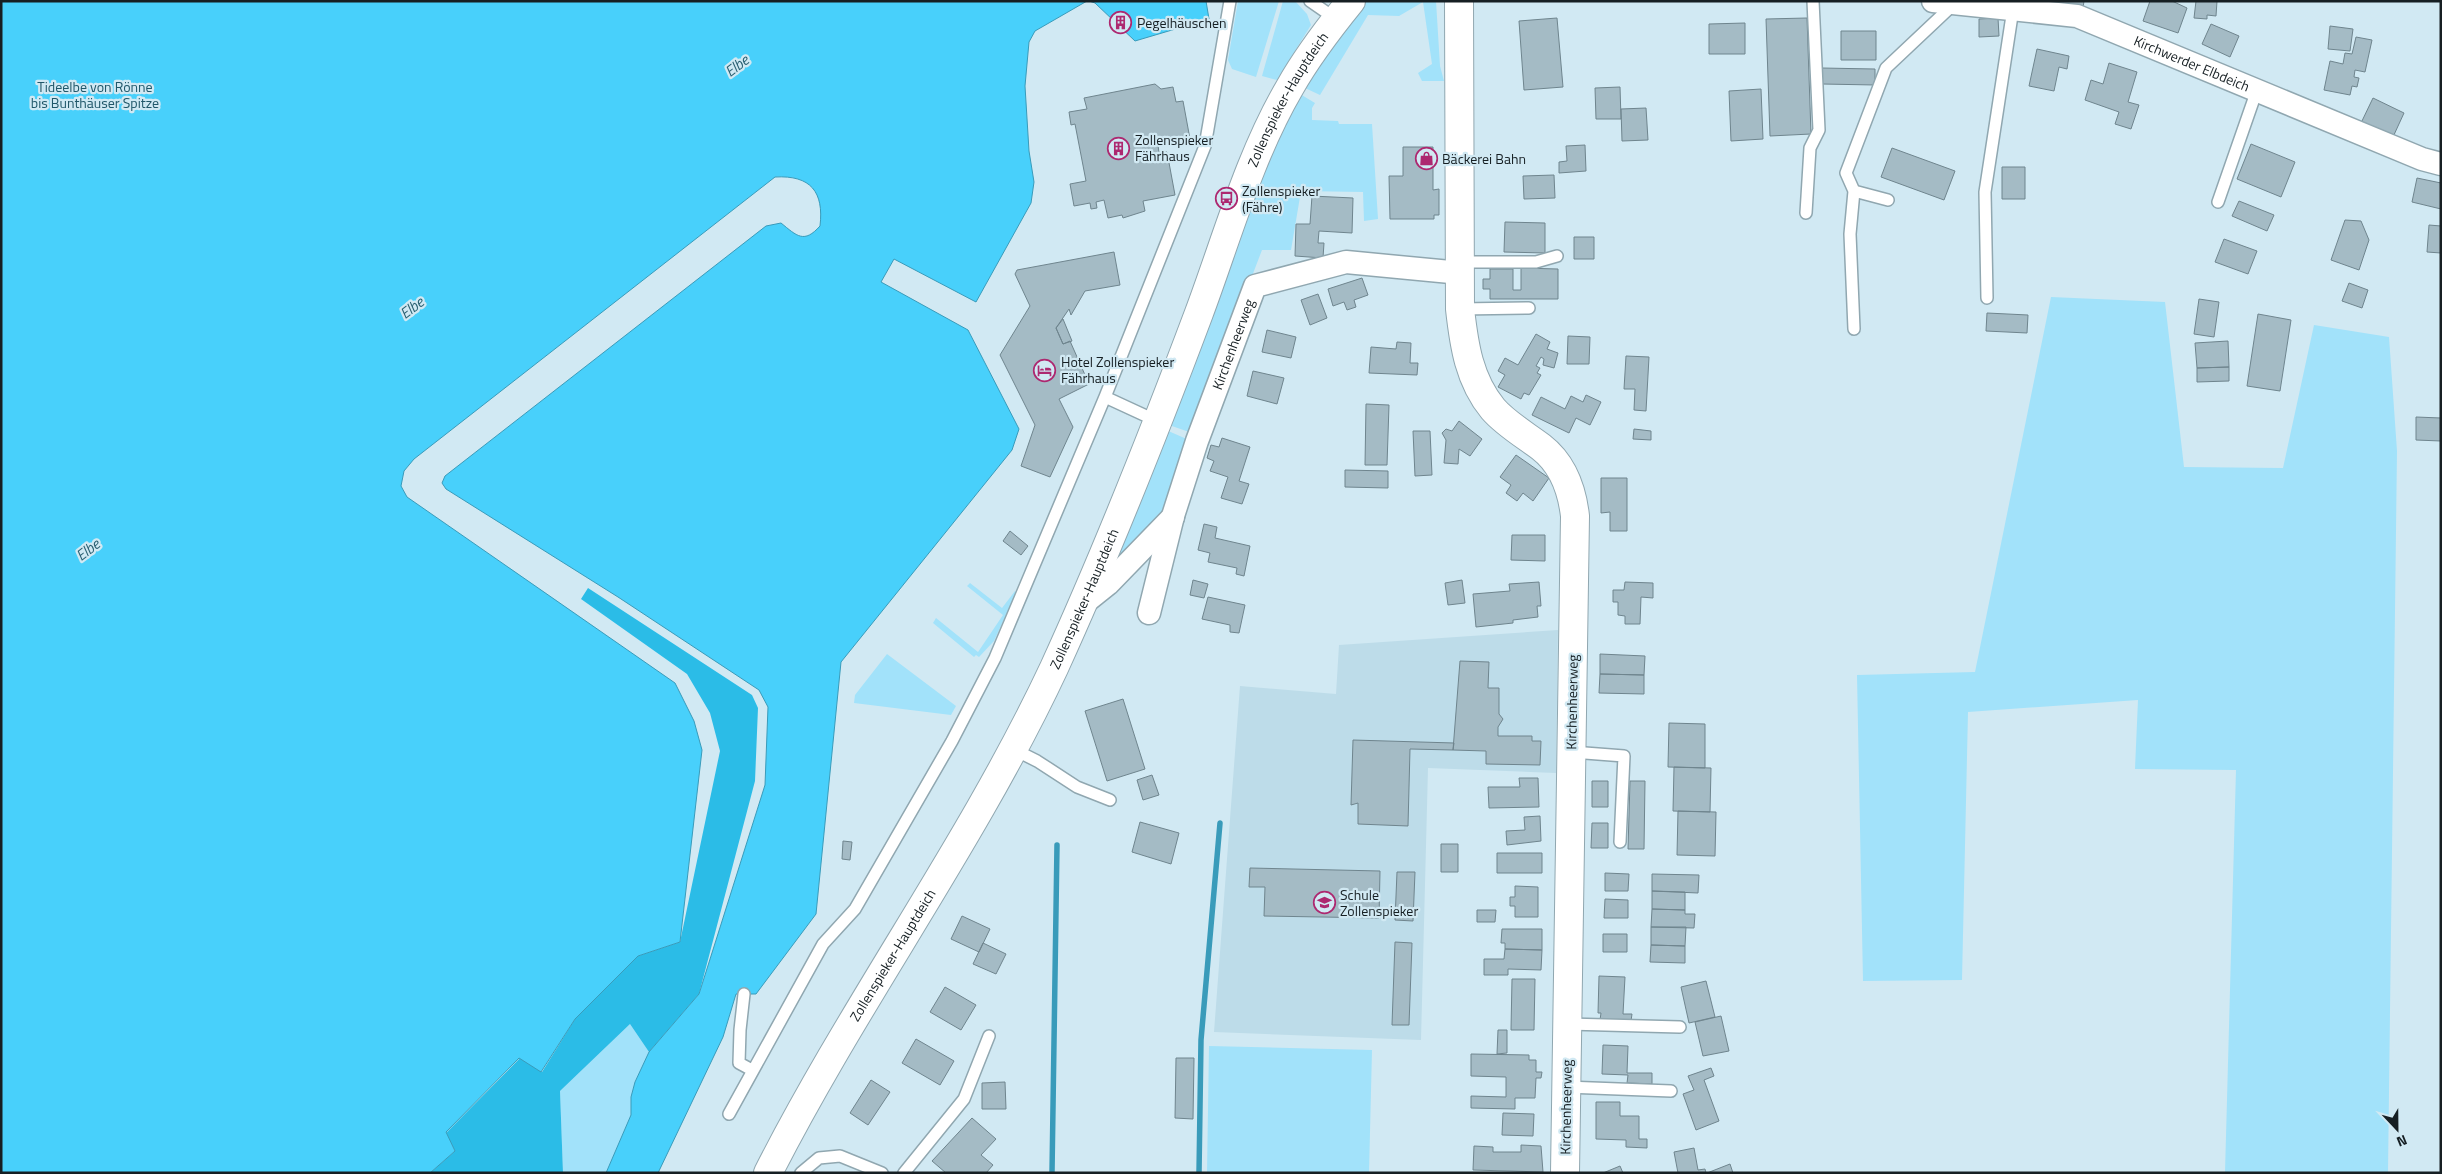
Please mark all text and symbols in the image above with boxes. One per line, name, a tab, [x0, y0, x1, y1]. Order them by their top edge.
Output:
building icon: Pegelhäuschen	[1109, 11, 1133, 35]
place label: Pegelhäuschen	[1137, 12, 1227, 33]
street label: Zollenspieker-Hauptdeich	[1242, 28, 1333, 170]
street label: Kirchwerder Elbdeich	[2131, 30, 2253, 96]
water label: Elbe	[720, 48, 755, 82]
park label: Tideelbe von Rönne bis Bunthäuser Spitze	[31, 76, 159, 113]
place label: Zollenspieker Fährhaus	[1135, 129, 1213, 166]
building icon: Zollenspieker Fährhaus	[1107, 136, 1131, 160]
shop icon: Bäckerei Bahn	[1414, 147, 1438, 171]
place label: Bäckerei Bahn	[1442, 148, 1526, 169]
place label: Zollenspieker (Fähre)	[1242, 180, 1320, 217]
bus stop icon: Zollenspieker (Fähre)	[1214, 187, 1238, 211]
water label: Elbe	[395, 290, 430, 324]
street label: Kirchenheerweg	[1206, 296, 1259, 392]
place label: Hotel Zollenspieker Fährhaus	[1061, 351, 1174, 388]
hotel icon: Hotel Zollenspieker Fährhaus	[1033, 358, 1057, 382]
street label: Zollenspieker-Hauptdeich	[1044, 525, 1123, 672]
water label: Elbe	[71, 532, 106, 566]
street label: Kirchenheerweg	[1560, 654, 1583, 750]
place label: Schule Zollenspieker	[1340, 884, 1418, 921]
street label: Zollenspieker-Hauptdeich	[844, 885, 940, 1025]
school or university icon: Schule Zollenspieker	[1312, 891, 1336, 915]
street label: Kirchenheerweg	[1554, 1059, 1577, 1155]
north arrow	[2372, 1104, 2422, 1154]
text: N	[2394, 1130, 2410, 1153]

